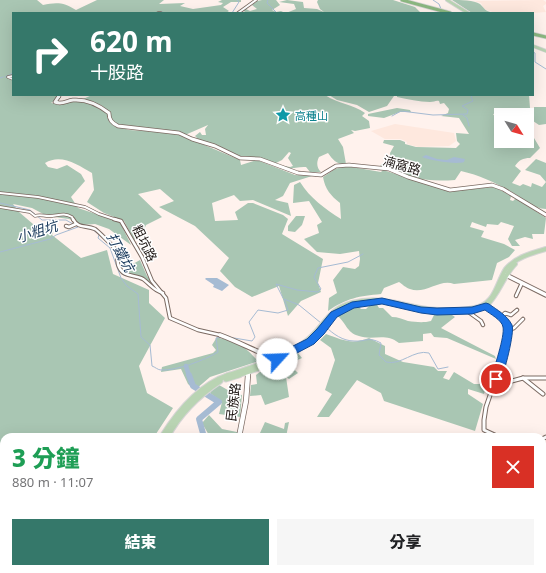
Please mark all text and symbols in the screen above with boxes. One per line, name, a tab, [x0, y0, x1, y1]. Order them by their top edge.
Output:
text: 620 m	[90, 22, 173, 60]
icon: right	[24, 28, 76, 80]
text: 十股路	[90, 60, 144, 84]
place icon: 高種山	[274, 106, 292, 124]
place label: 高種山	[295, 108, 328, 123]
north arrow	[494, 108, 534, 148]
map controls	[494, 108, 534, 148]
street label: 湳窩路	[381, 151, 423, 179]
water label: 小粗坑	[14, 215, 62, 246]
street label: 粗坑路	[128, 222, 162, 264]
water label: 打鐵坑	[103, 229, 140, 277]
position arrow	[256, 338, 298, 380]
pin	[479, 362, 513, 396]
icon: arrive	[485, 368, 507, 390]
street label: 民族路	[222, 382, 244, 422]
text: 3 分鐘	[12, 441, 80, 474]
button: close	[492, 446, 534, 488]
text: 880 m · 11:07	[12, 473, 93, 491]
button: 結束	[12, 519, 269, 565]
button: 分享	[277, 519, 534, 565]

